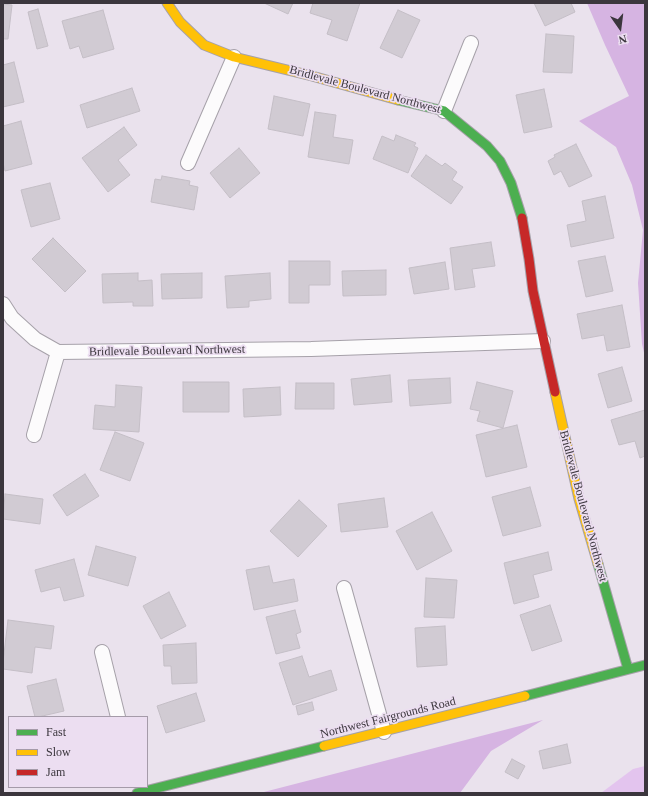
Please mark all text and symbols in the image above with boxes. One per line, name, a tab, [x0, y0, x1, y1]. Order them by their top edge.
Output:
north arrow	[600, 8, 640, 48]
text: N	[618, 33, 628, 46]
street label: Bridlevale Boulevard Northwest	[288, 63, 442, 117]
street label: Bridlevale Boulevard Northwest	[89, 342, 245, 360]
street label: Bridlevale Boulevard Northwest	[556, 429, 610, 583]
street label: Northwest Fairgrounds Road	[319, 694, 457, 742]
legend	[8, 716, 148, 788]
text: Fast	[46, 725, 66, 739]
text: Slow	[46, 745, 71, 759]
text: Jam	[46, 765, 65, 779]

